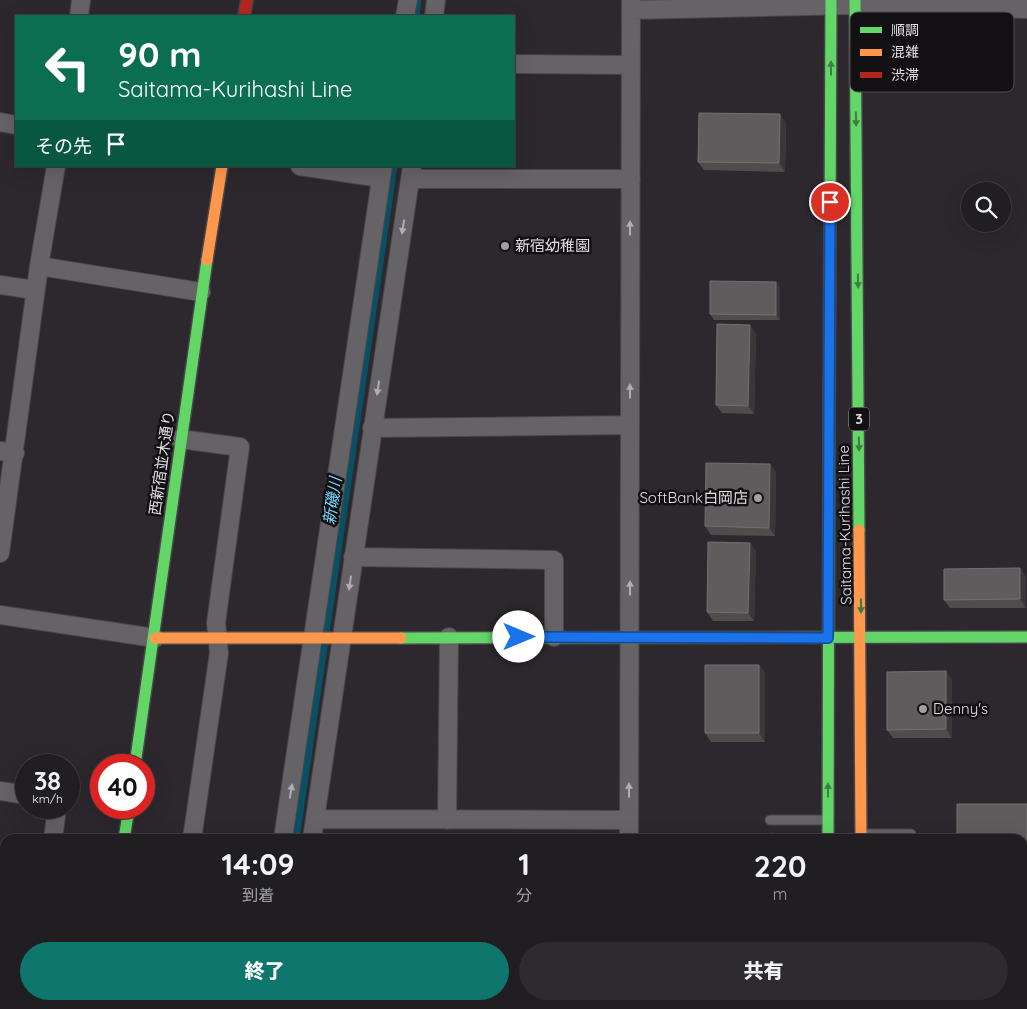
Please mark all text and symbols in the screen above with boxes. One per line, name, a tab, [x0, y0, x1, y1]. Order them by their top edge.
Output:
legend	[850, 12, 1014, 92]
text: 順調	[891, 21, 919, 39]
text: 90 m	[118, 32, 201, 76]
icon: left	[35, 35, 100, 100]
text: 混雑	[891, 43, 919, 61]
one-way arrow	[827, 59, 835, 75]
text: 渋滞	[891, 66, 919, 84]
text: Saitama-Kurihashi Line	[118, 75, 352, 103]
one-way arrow	[852, 111, 860, 127]
icon: arrive	[102, 130, 130, 158]
text: その先	[35, 134, 92, 158]
pin	[809, 181, 851, 223]
map controls	[961, 182, 1011, 232]
button: search	[961, 182, 1011, 232]
icon: arrive	[816, 188, 844, 216]
one-way arrow	[398, 219, 406, 235]
one-way arrow	[626, 220, 634, 236]
place label: 新宿幼稚園	[515, 236, 590, 255]
marker: 新宿幼稚園	[499, 240, 511, 252]
one-way arrow	[854, 273, 862, 289]
one-way arrow	[374, 380, 382, 396]
one-way arrow	[626, 383, 634, 399]
road number: 3	[849, 408, 869, 430]
street label: 西新宿並木通り	[145, 410, 178, 516]
one-way arrow	[856, 436, 864, 452]
street label: Saitama-Kurihashi Line	[834, 445, 855, 605]
water label: 新磯川	[319, 474, 346, 526]
place label: SoftBank白岡店	[639, 488, 748, 507]
marker: SoftBank白岡店	[752, 492, 764, 504]
one-way arrow	[346, 576, 354, 592]
one-way arrow	[626, 580, 634, 596]
one-way arrow	[857, 598, 865, 614]
position arrow	[492, 610, 544, 662]
place label: Denny's	[933, 699, 988, 718]
marker: Denny's	[917, 703, 929, 715]
speed limit sign: 40	[90, 754, 155, 819]
text: 38	[34, 765, 61, 796]
one-way arrow	[287, 782, 295, 798]
one-way arrow	[625, 782, 633, 798]
one-way arrow	[824, 782, 832, 798]
text: km/h	[32, 791, 63, 806]
text: 14:09	[222, 845, 295, 883]
text: 1	[518, 845, 530, 883]
text: 220	[754, 847, 806, 885]
text: m	[773, 884, 787, 904]
text: 到着	[242, 885, 274, 905]
text: 分	[516, 885, 532, 905]
button: 終了	[20, 942, 509, 1000]
button: 共有	[519, 942, 1008, 1000]

